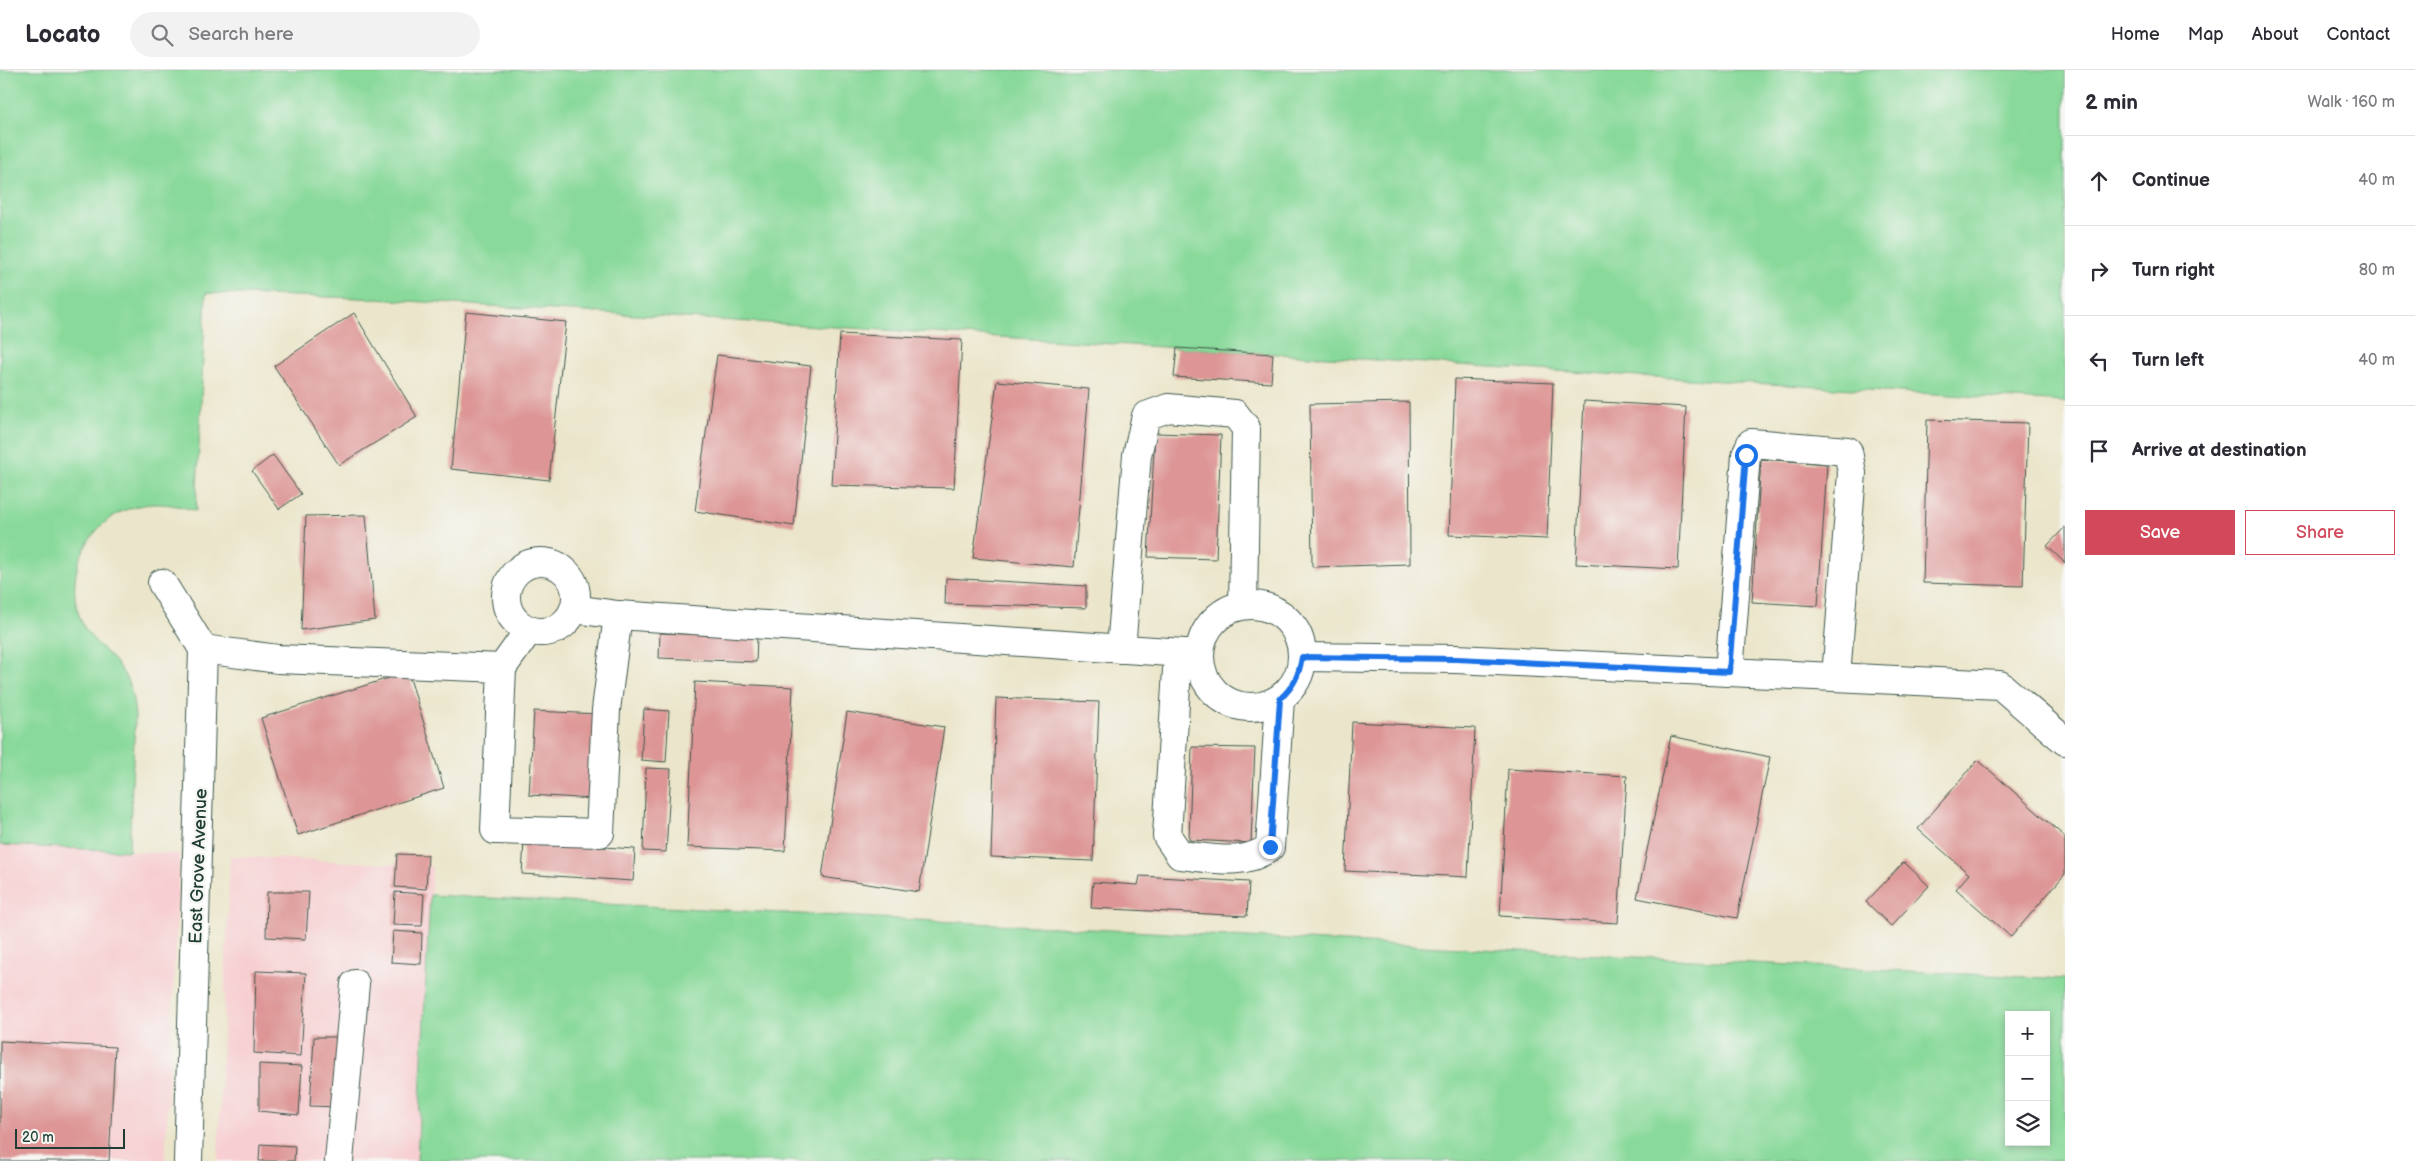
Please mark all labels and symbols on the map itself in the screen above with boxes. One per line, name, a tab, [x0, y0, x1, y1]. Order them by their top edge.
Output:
route start	[1735, 444, 1758, 467]
street label: East Grove Avenue	[185, 788, 212, 944]
route end	[1259, 836, 1282, 859]
scale bar	[15, 1126, 125, 1149]

